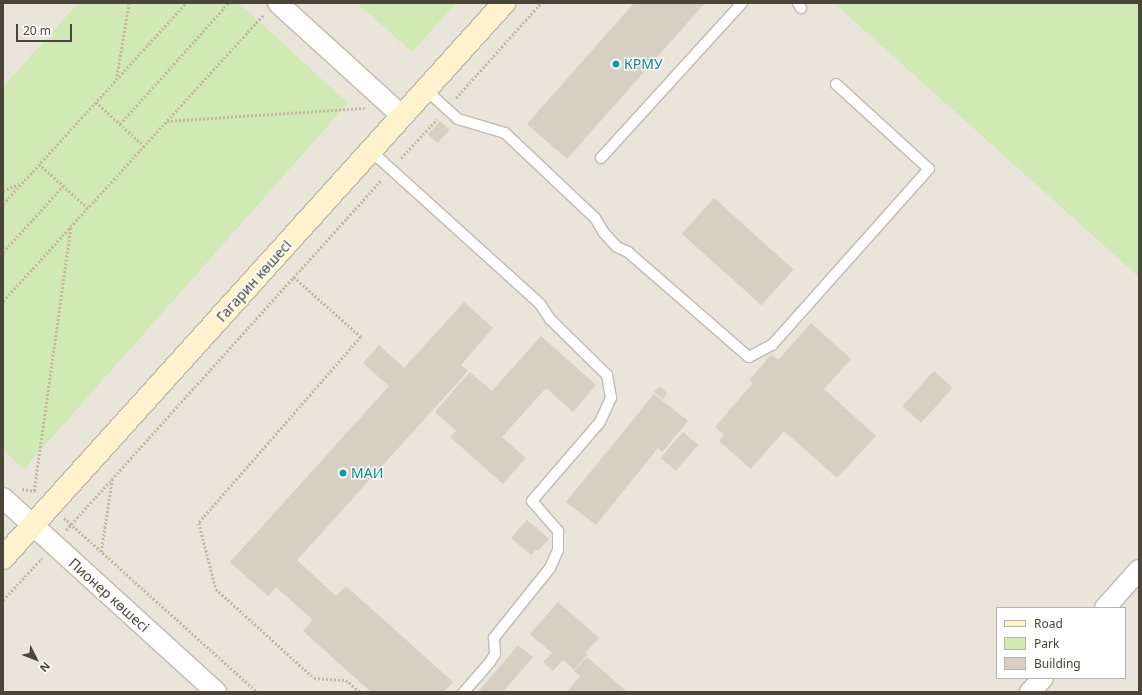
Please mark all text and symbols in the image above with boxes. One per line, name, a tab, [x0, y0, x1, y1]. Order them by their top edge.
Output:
scale bar	[18, 16, 74, 42]
text: 20 m	[23, 22, 51, 39]
place label: КРМУ	[624, 56, 663, 72]
marker: КРМУ	[611, 59, 621, 69]
street label: Гагарин көшесі	[213, 237, 295, 325]
place label: МАИ	[351, 465, 383, 481]
marker: МАИ	[338, 468, 348, 478]
street label: Пионер көшесі	[65, 555, 153, 635]
legend	[996, 607, 1126, 679]
text: Road	[1034, 615, 1063, 632]
text: Park	[1034, 635, 1059, 652]
north arrow	[16, 639, 56, 679]
text: Building	[1034, 655, 1081, 672]
text: N	[37, 659, 54, 676]

